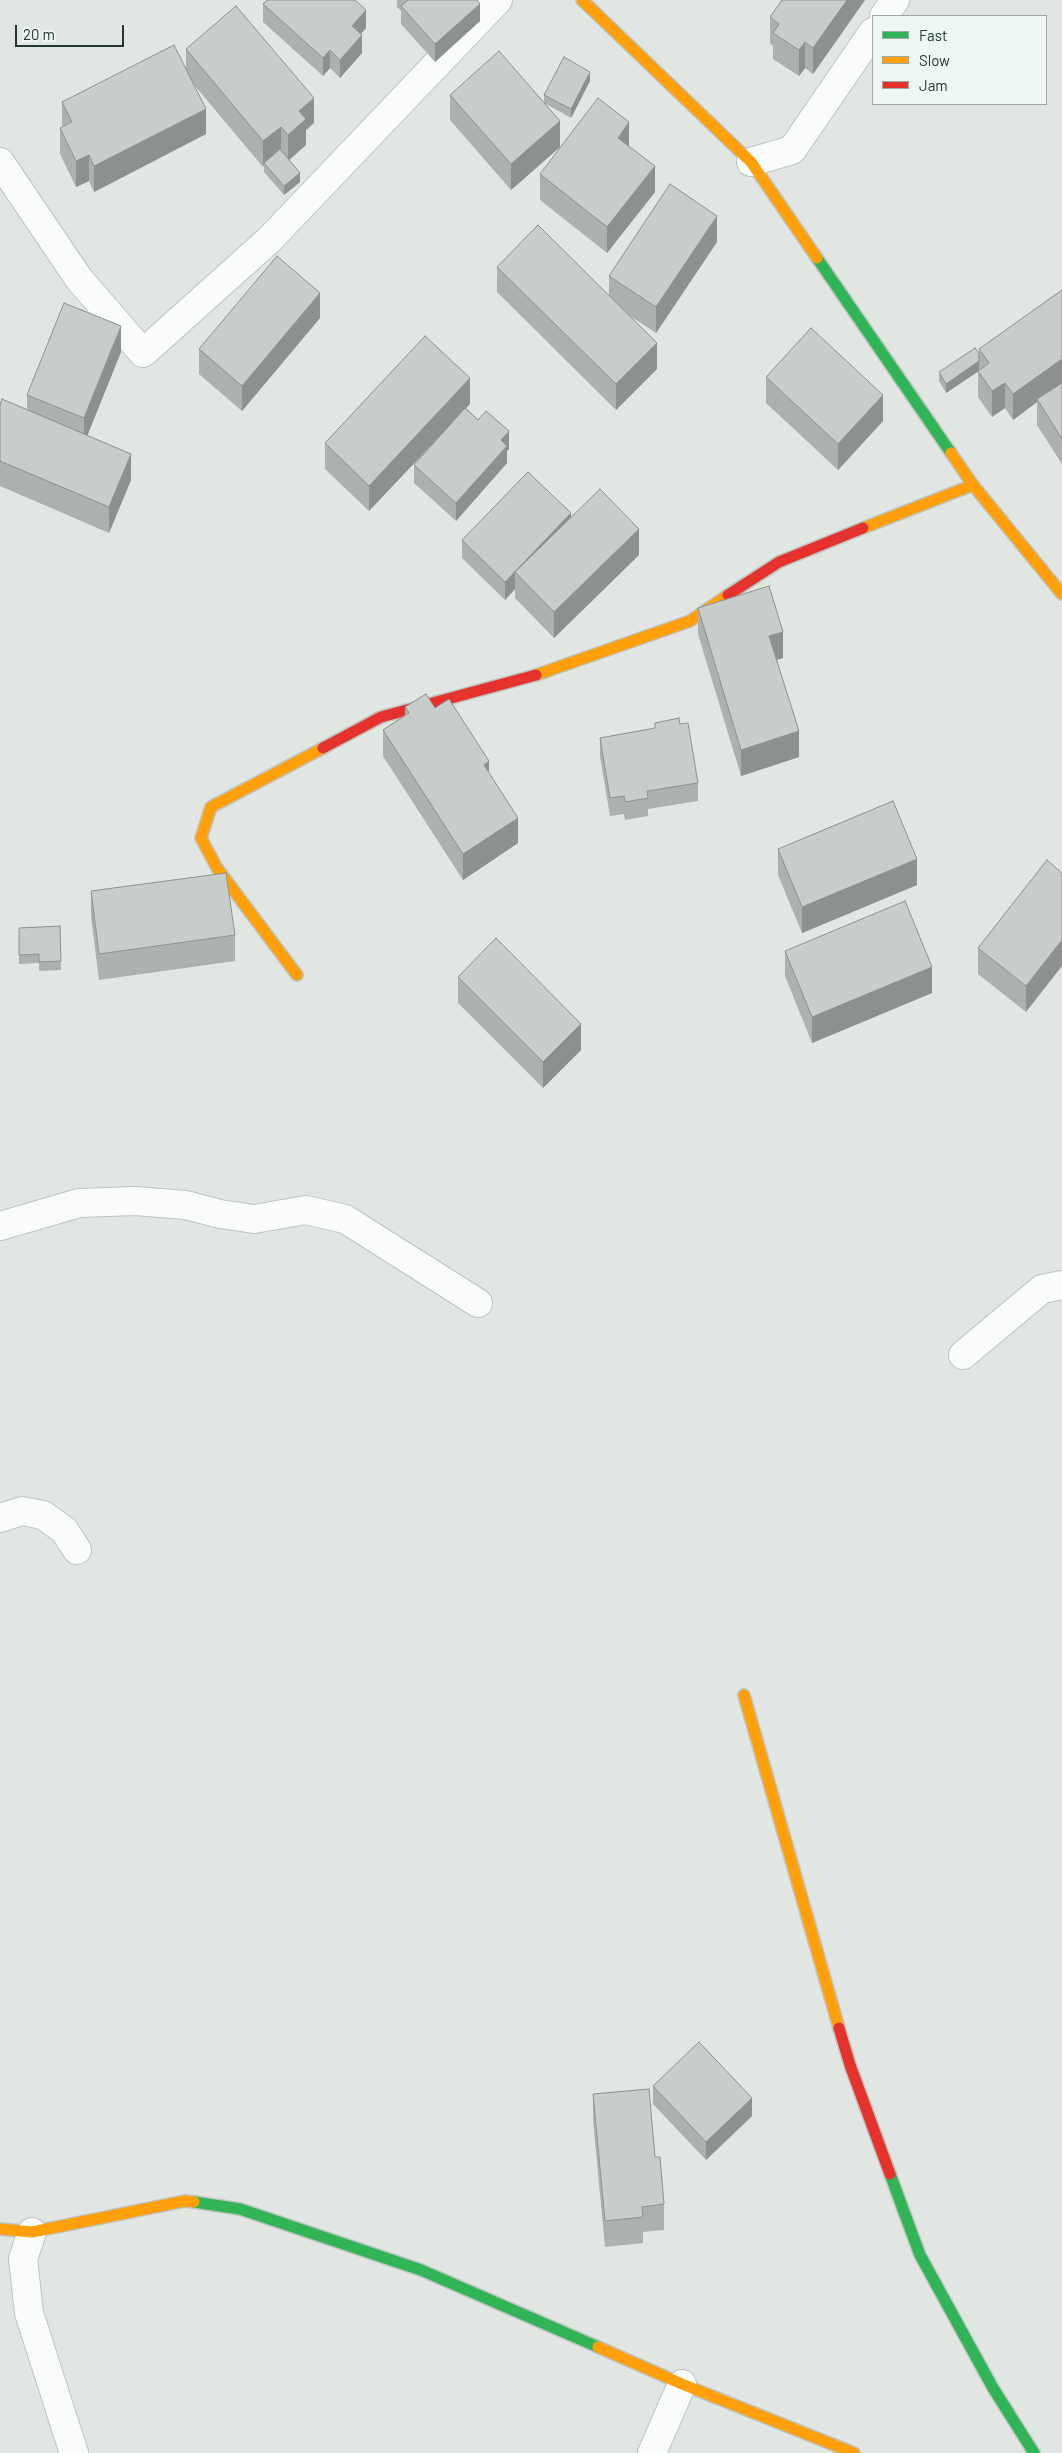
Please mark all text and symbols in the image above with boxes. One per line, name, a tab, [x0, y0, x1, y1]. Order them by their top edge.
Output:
scale bar	[18, 15, 126, 47]
legend	[872, 15, 1047, 105]
text: 20 m	[23, 25, 55, 43]
text: Fast	[919, 26, 947, 44]
text: Slow	[919, 51, 950, 69]
text: Jam	[919, 76, 948, 94]

